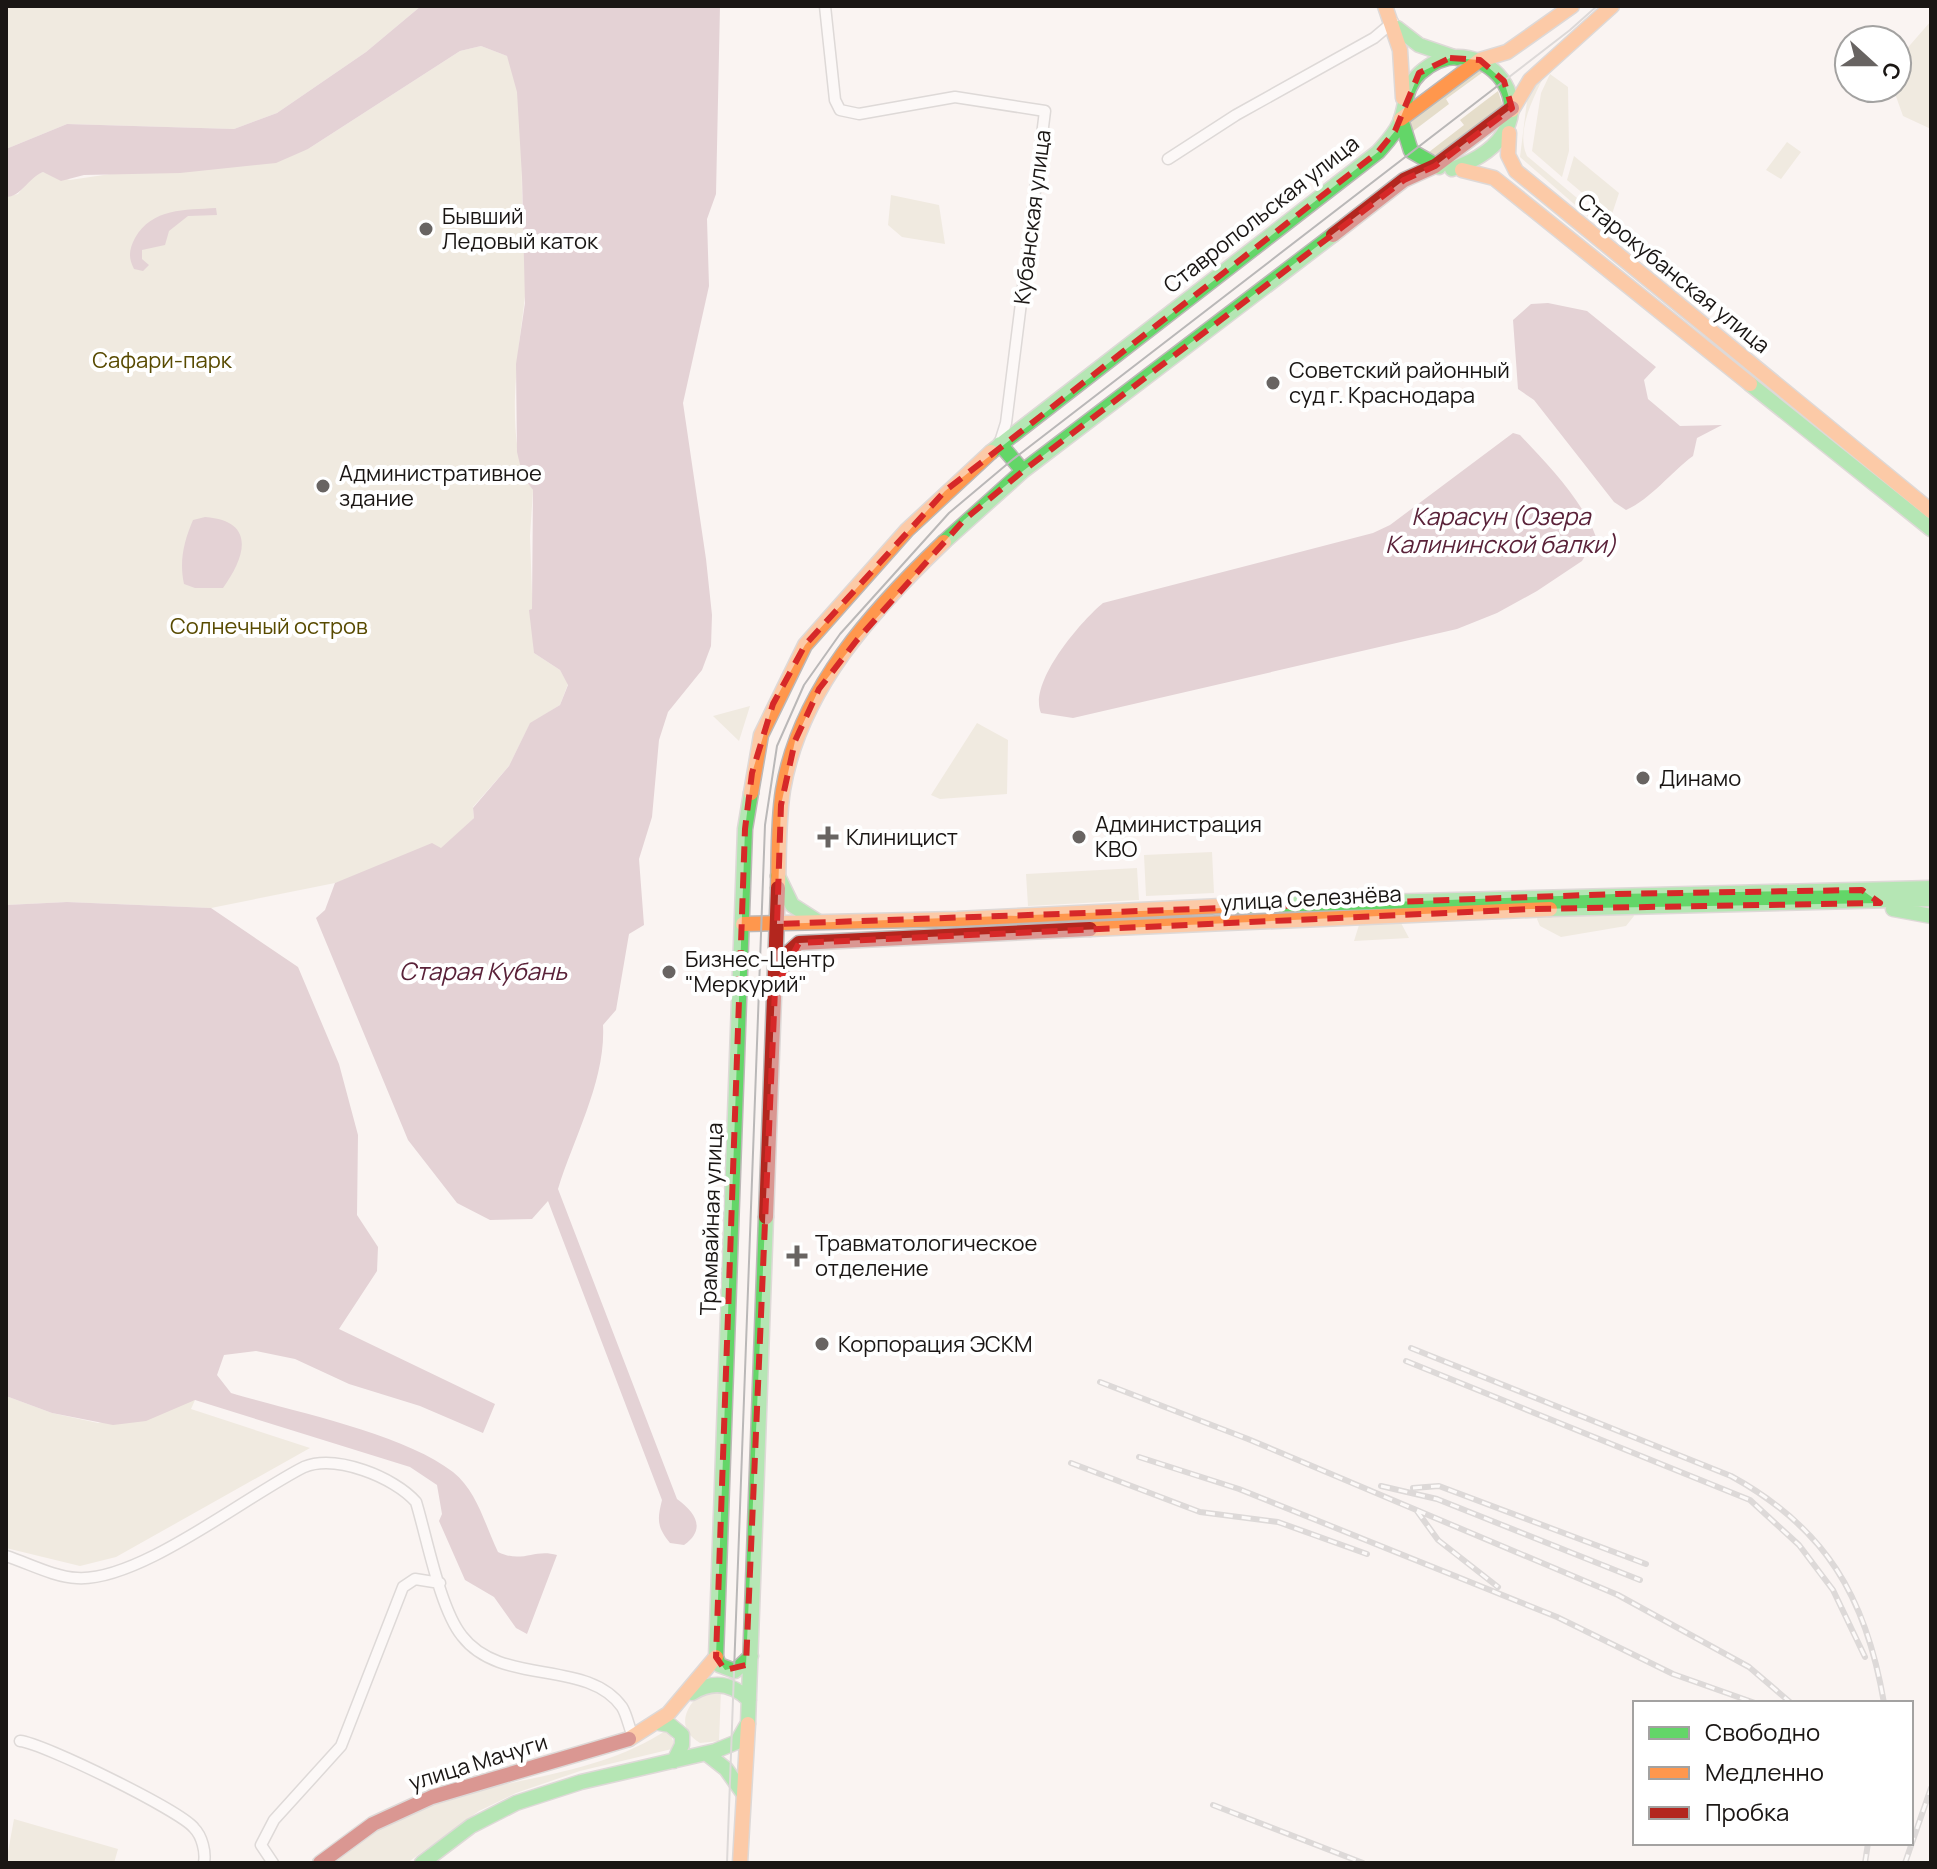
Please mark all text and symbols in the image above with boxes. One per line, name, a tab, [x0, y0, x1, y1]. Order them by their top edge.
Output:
north arrow	[1833, 24, 1913, 104]
text: С	[1875, 58, 1909, 84]
street label: Кубанская улица	[1006, 128, 1058, 306]
street label: Ставропольская улица	[1157, 128, 1365, 300]
street label: Старокубанская улица	[1572, 186, 1776, 360]
place label: Бывший Ледовый каток	[442, 201, 599, 256]
marker: Бывший Ледовый каток	[417, 220, 435, 238]
park label: Сафари-парк	[92, 345, 233, 375]
place label: Советский районный суд г. Краснодара	[1289, 355, 1510, 410]
marker: Советский районный суд г. Краснодара	[1264, 374, 1282, 392]
place label: Административное здание	[339, 458, 542, 513]
marker: Административное здание	[314, 477, 332, 495]
water label: Карасун (Озера Калининской балки)	[1385, 499, 1617, 560]
park label: Солнечный остров	[170, 611, 368, 641]
place label: Динамо	[1659, 763, 1741, 793]
marker: Динамо	[1634, 769, 1652, 787]
place label: Администрация КВО	[1095, 809, 1262, 864]
place label: Клиницист	[846, 822, 958, 852]
marker: Клиницист	[817, 826, 839, 848]
marker: Администрация КВО	[1070, 828, 1088, 846]
street label: улица Селезнёва	[1220, 878, 1402, 918]
place label: Бизнес-Центр "Меркурий"	[685, 944, 835, 999]
water label: Старая Кубань	[399, 954, 568, 987]
marker: Бизнес-Центр "Меркурий"	[660, 963, 678, 981]
street label: Трамвайная улица	[693, 1122, 729, 1316]
place label: Травматологическое отделение	[815, 1228, 1038, 1283]
marker: Травматологическое отделение	[786, 1245, 808, 1267]
place label: Корпорация ЭСКМ	[838, 1329, 1032, 1359]
marker: Корпорация ЭСКМ	[813, 1335, 831, 1353]
legend	[1633, 1701, 1913, 1845]
text: Свободно	[1705, 1715, 1820, 1748]
street label: улица Мачуги	[405, 1727, 551, 1797]
text: Медленно	[1705, 1755, 1824, 1788]
text: Пробка	[1705, 1795, 1789, 1828]

